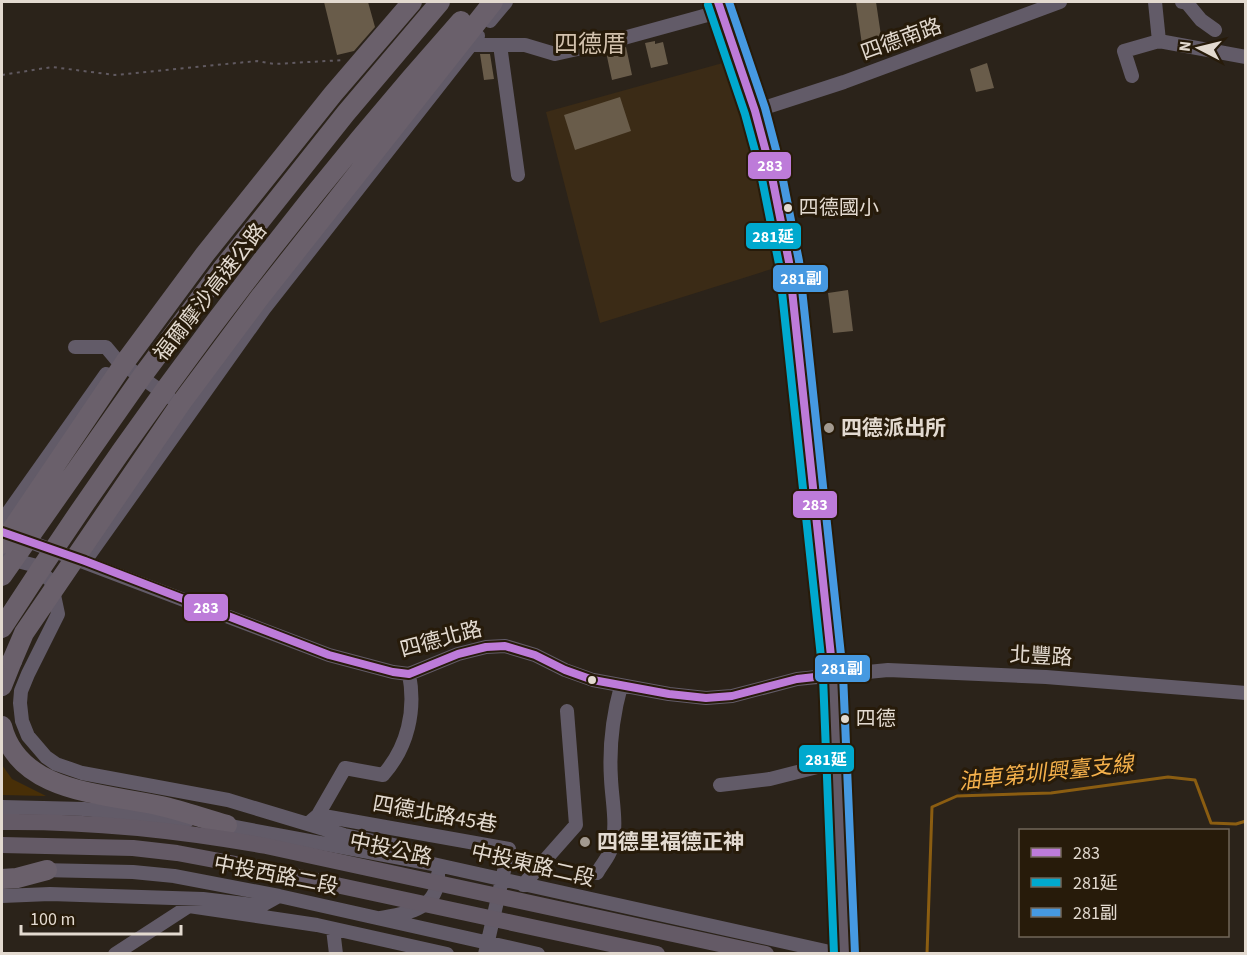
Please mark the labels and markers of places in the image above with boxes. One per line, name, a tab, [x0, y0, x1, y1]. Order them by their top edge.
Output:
place label: 四德國小	[799, 194, 879, 222]
marker: 四德國小	[782, 202, 794, 214]
place label: 四德派出所	[841, 413, 946, 443]
marker: 四德派出所	[822, 421, 836, 435]
unlabelled marker	[586, 674, 598, 686]
place label: 四德	[856, 705, 896, 733]
marker: 四德	[839, 713, 851, 725]
place label: 四德里福德正神	[597, 827, 744, 857]
marker: 四德里福德正神	[578, 835, 592, 849]

